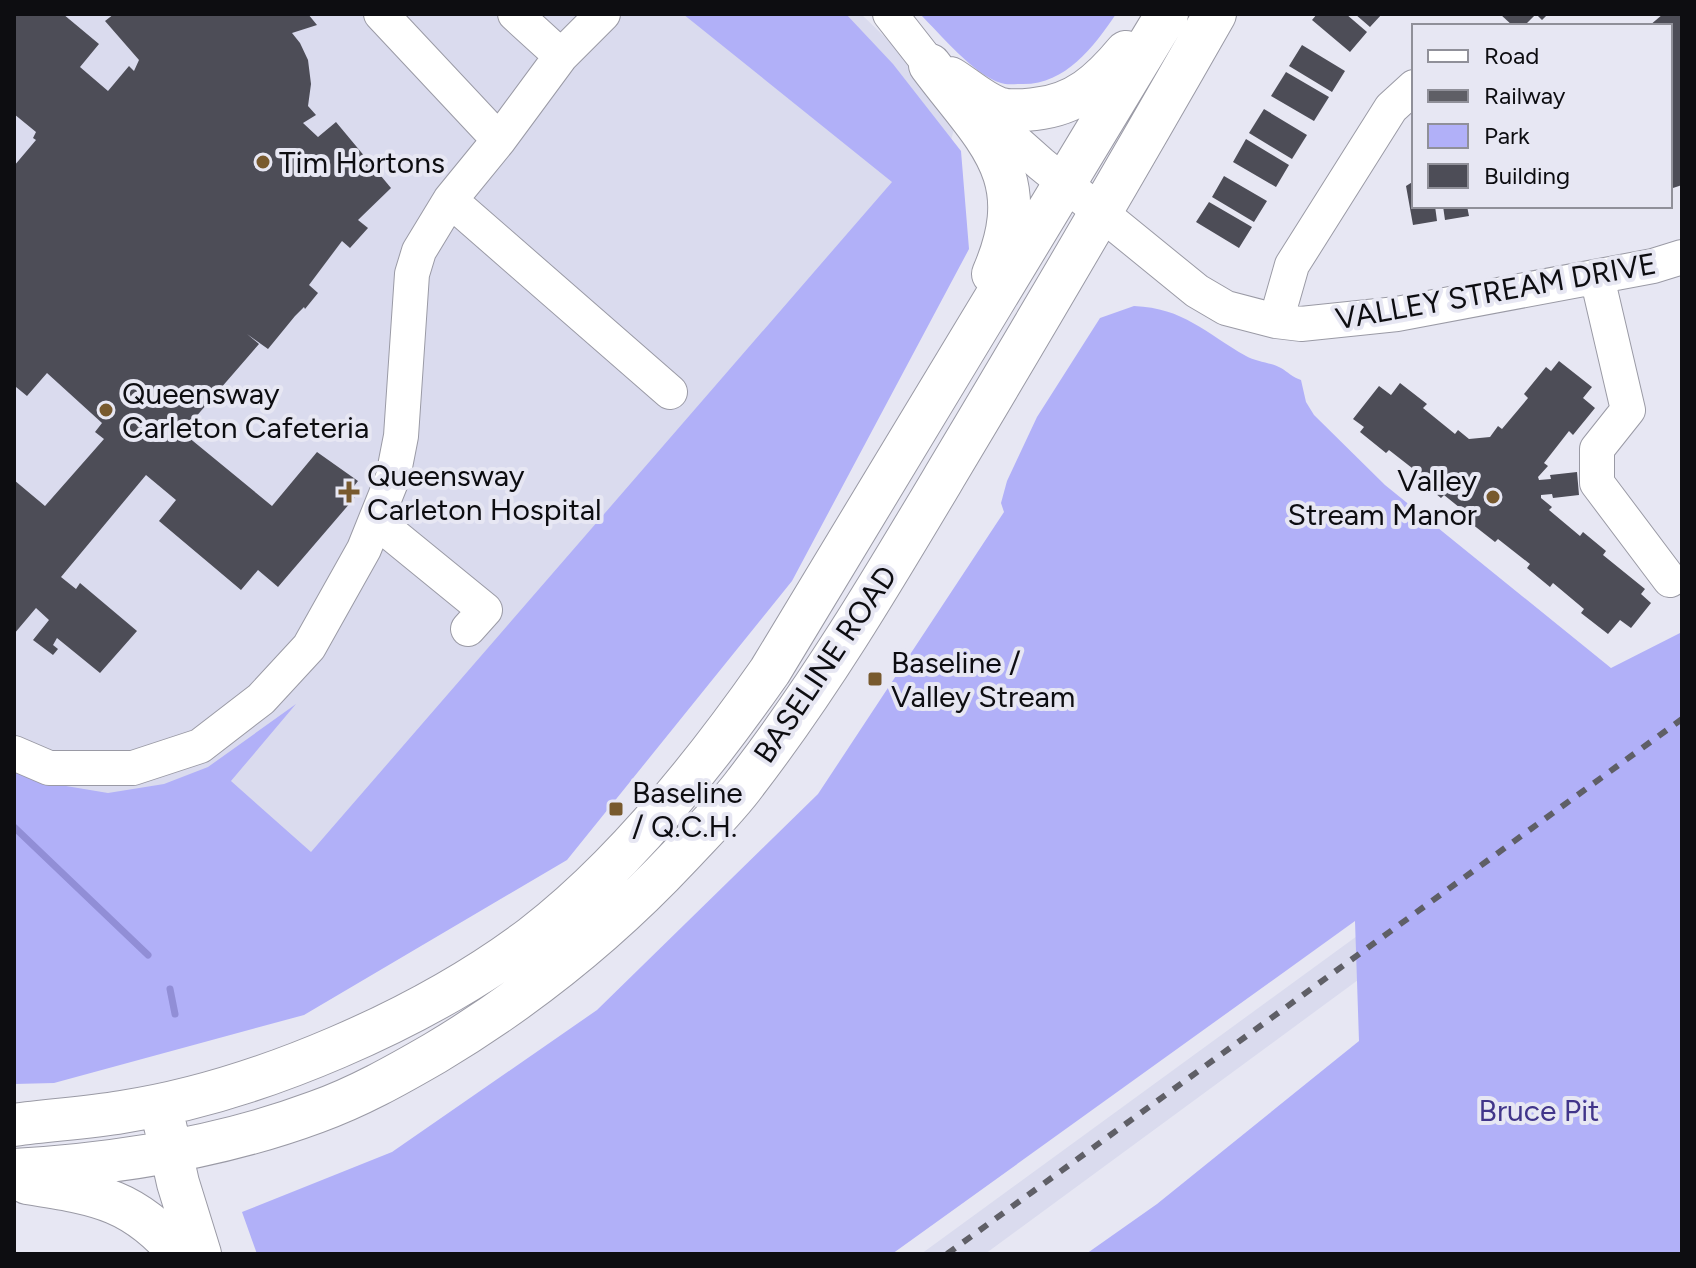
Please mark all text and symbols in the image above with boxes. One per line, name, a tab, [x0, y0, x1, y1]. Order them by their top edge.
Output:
legend	[1412, 24, 1672, 208]
text: Road	[1484, 41, 1539, 70]
text: Railway	[1484, 81, 1566, 110]
text: Park	[1484, 121, 1530, 150]
place label: Tim Hortons	[279, 144, 445, 181]
marker: Tim Hortons	[254, 153, 272, 171]
text: Building	[1484, 161, 1570, 190]
street label: VALLEY STREAM DRIVE	[1333, 245, 1659, 337]
place label: Queensway Carleton Cafeteria	[122, 375, 369, 446]
marker: Queensway Carleton Cafeteria	[97, 401, 115, 419]
place label: Queensway Carleton Hospital	[367, 457, 602, 528]
place label: Valley Stream Manor	[1288, 462, 1477, 533]
marker: Queensway Carleton Hospital	[338, 481, 360, 503]
marker: Valley Stream Manor	[1484, 488, 1502, 506]
street label: BASELINE ROAD	[745, 558, 905, 770]
place label: Baseline / Valley Stream	[891, 644, 1075, 715]
marker: Baseline / Valley Stream	[866, 670, 884, 688]
place label: Baseline / Q.C.H.	[632, 774, 743, 845]
marker: Baseline / Q.C.H.	[607, 800, 625, 818]
park label: Bruce Pit	[1479, 1092, 1599, 1129]

